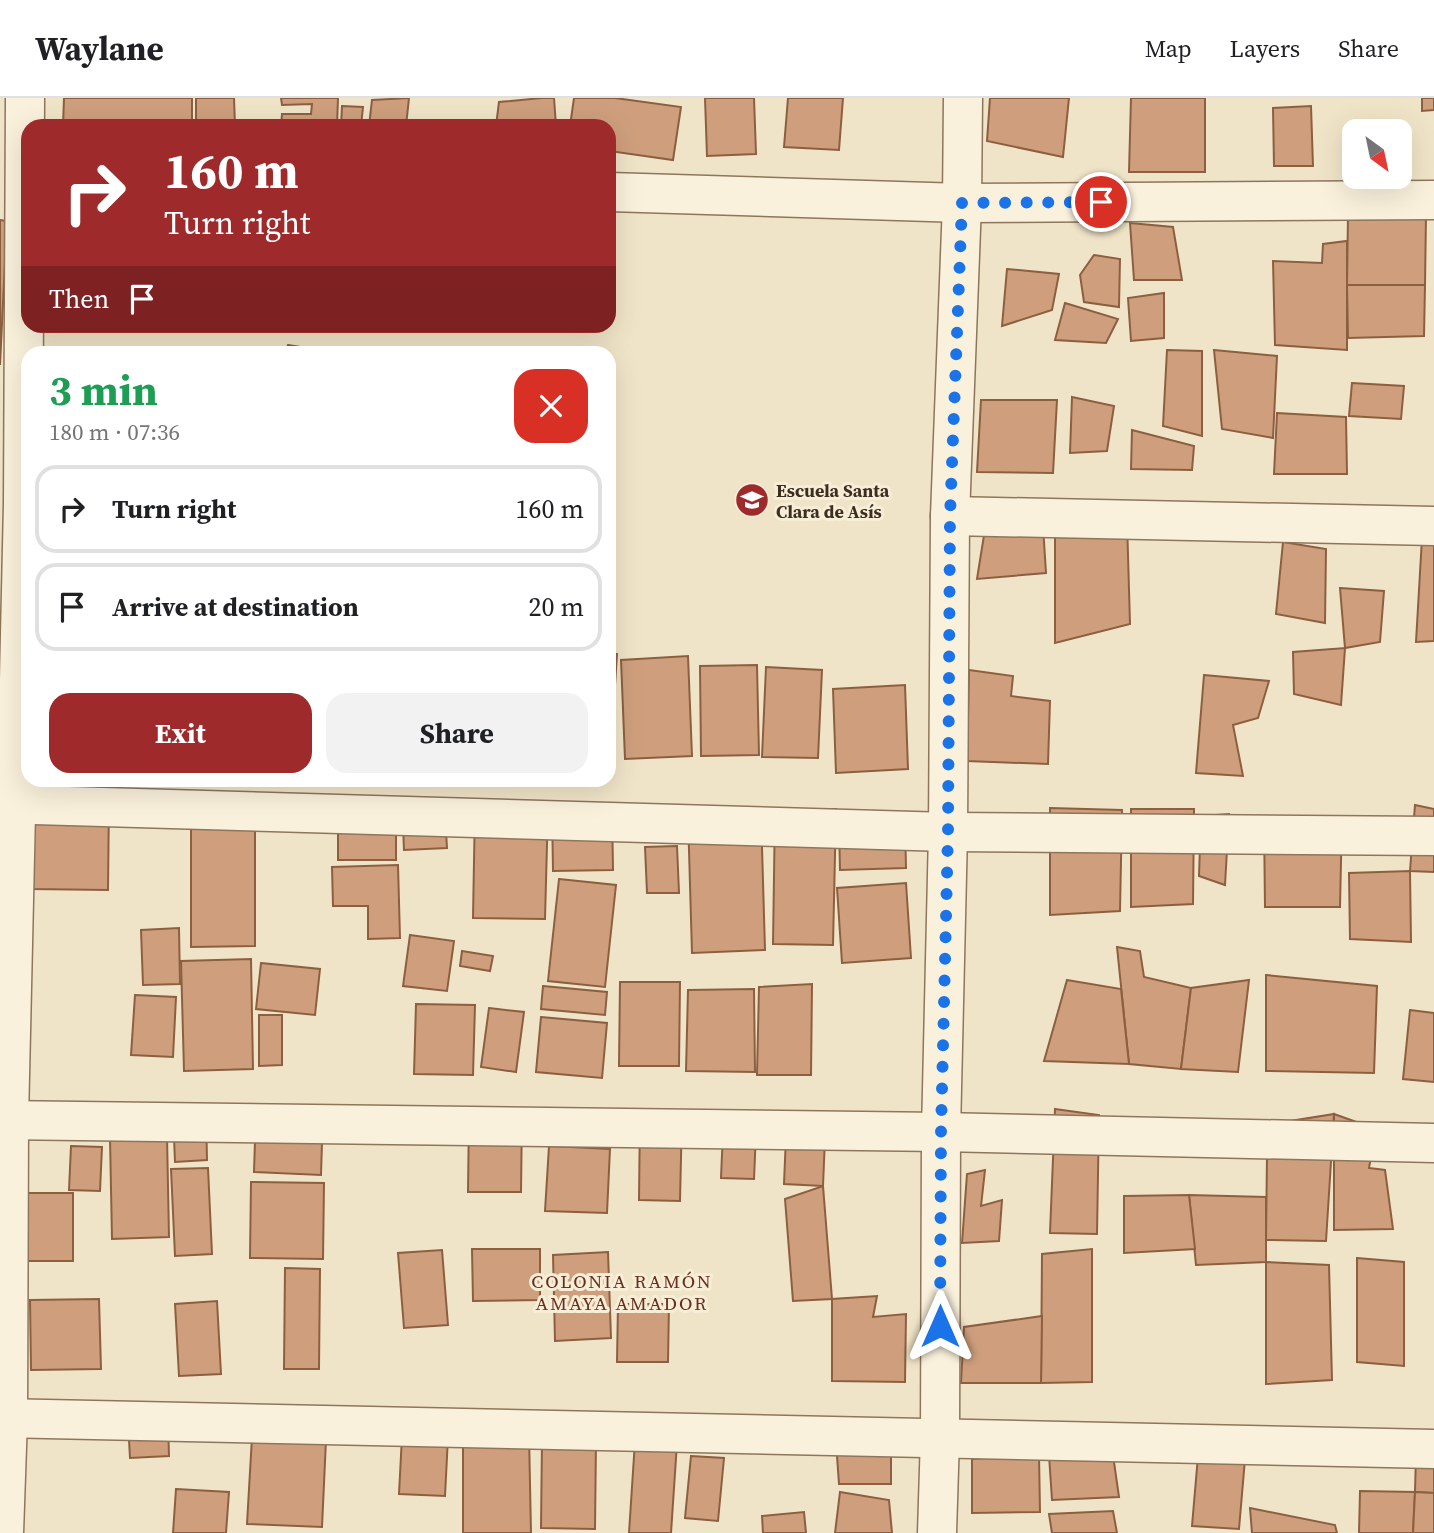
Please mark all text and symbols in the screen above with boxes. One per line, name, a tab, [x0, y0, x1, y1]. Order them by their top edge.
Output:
text: Waylane	[35, 26, 164, 71]
text: Map	[1145, 32, 1192, 65]
text: Layers	[1230, 32, 1300, 65]
text: Share	[1338, 32, 1399, 65]
north arrow	[1342, 119, 1412, 189]
map controls	[1342, 119, 1412, 189]
text: 160 m	[164, 137, 299, 204]
icon: right	[49, 147, 140, 238]
pin	[1071, 172, 1131, 232]
icon: arrive	[1082, 183, 1120, 221]
text: Turn right	[164, 201, 310, 245]
icon: arrive	[123, 280, 161, 318]
text: Then	[49, 281, 109, 317]
text: 3 min	[49, 361, 158, 419]
button: close	[514, 369, 588, 443]
text: 180 m · 07:36	[49, 416, 180, 448]
place label: Escuela Santa Clara de Asís	[776, 478, 890, 524]
school or university icon: Escuela Santa Clara de Asís	[733, 481, 771, 519]
icon: right	[53, 490, 91, 528]
text: Turn right	[112, 491, 236, 527]
text: 160 m	[516, 491, 584, 527]
icon: arrive	[53, 588, 91, 626]
text: Arrive at destination	[112, 589, 359, 625]
text: 20 m	[529, 589, 584, 625]
button: Exit	[49, 693, 312, 773]
button: Share	[326, 693, 588, 773]
district label: COLONIA RAMÓN AMAYA AMADOR	[531, 1268, 713, 1316]
position arrow	[903, 1289, 977, 1363]

